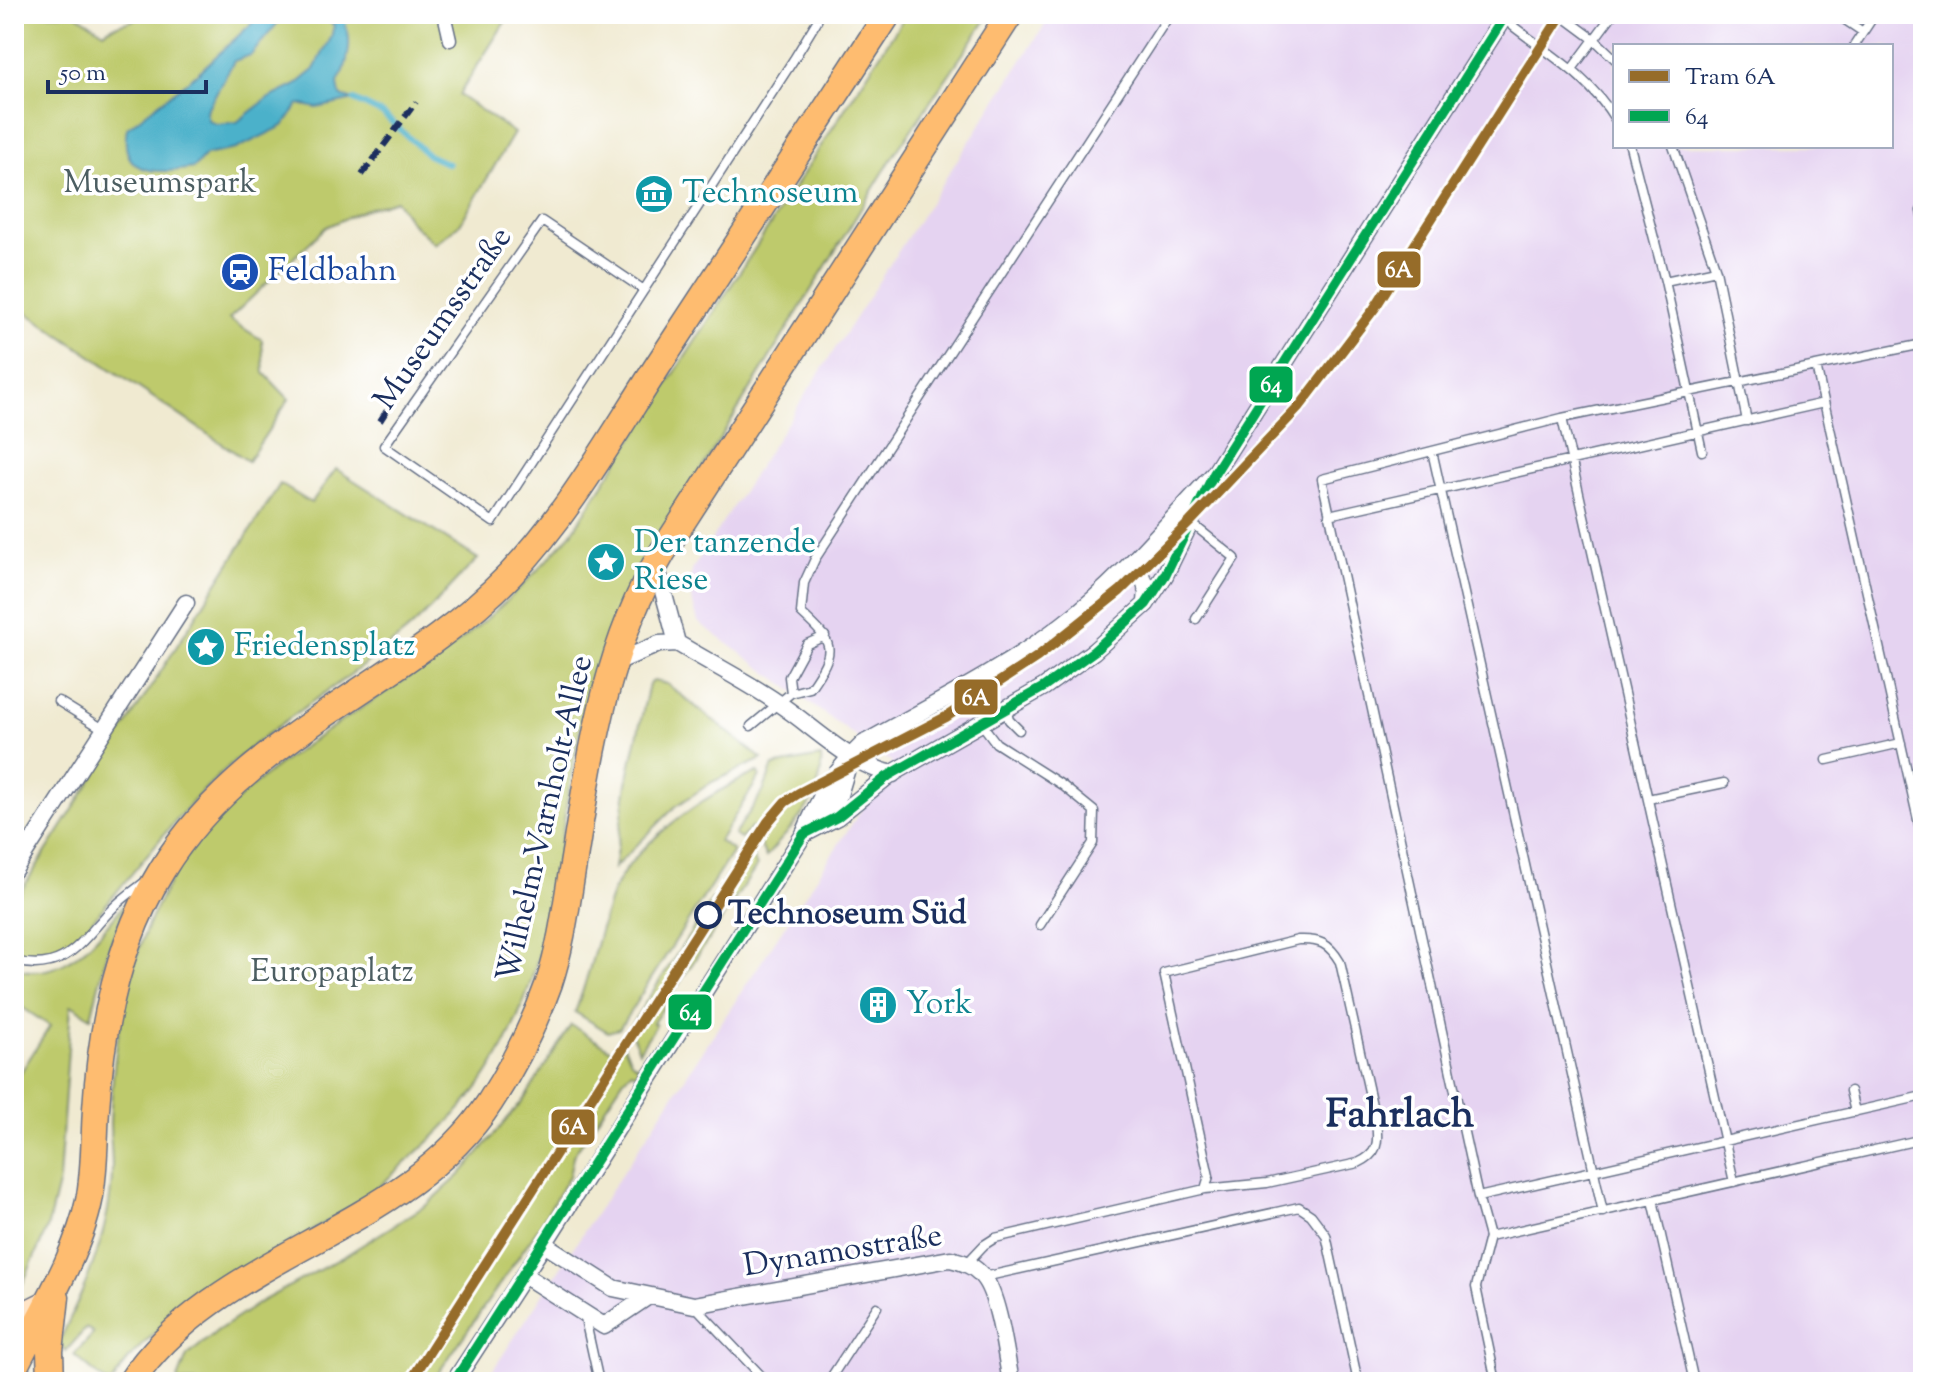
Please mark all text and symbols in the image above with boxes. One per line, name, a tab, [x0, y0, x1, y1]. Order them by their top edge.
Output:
scale bar	[48, 44, 206, 94]
legend	[1613, 44, 1893, 148]
text: 50 m	[58, 57, 106, 91]
text: Tram 6A	[1685, 61, 1776, 95]
text: 64	[1685, 101, 1709, 135]
park label: Museumspark	[63, 161, 257, 207]
place label: Technoseum	[682, 171, 858, 217]
museum icon: Technoseum	[633, 173, 675, 215]
street label: Museumsstraße	[364, 218, 524, 420]
place label: Feldbahn	[268, 249, 397, 295]
line badge: 6A	[1376, 250, 1422, 289]
station icon: Feldbahn	[219, 251, 261, 293]
text: 6A	[1385, 256, 1413, 288]
line badge: 64	[1248, 365, 1294, 404]
text: 64	[1260, 371, 1282, 403]
place label: Der tanzende Riese	[634, 521, 816, 604]
place icon: Der tanzende Riese	[585, 541, 627, 583]
place label: Friedensplatz	[234, 624, 415, 670]
place icon: Friedensplatz	[185, 626, 227, 668]
street label: Wilhelm-Varnholt-Allee	[486, 651, 606, 987]
line badge: 6A	[953, 678, 999, 716]
text: 6A	[962, 684, 990, 716]
place label: Technoseum Süd	[728, 892, 967, 938]
marker: Technoseum Süd	[695, 902, 721, 928]
park label: Europaplatz	[250, 950, 414, 996]
place label: York	[906, 982, 972, 1028]
building icon: York	[857, 984, 899, 1026]
line badge: 64	[667, 993, 713, 1031]
text: 64	[679, 999, 701, 1031]
district label: Fahrlach	[1326, 1088, 1475, 1145]
line badge: 6A	[550, 1108, 596, 1146]
text: 6A	[559, 1113, 587, 1145]
street label: Dynamostraße	[740, 1214, 946, 1290]

